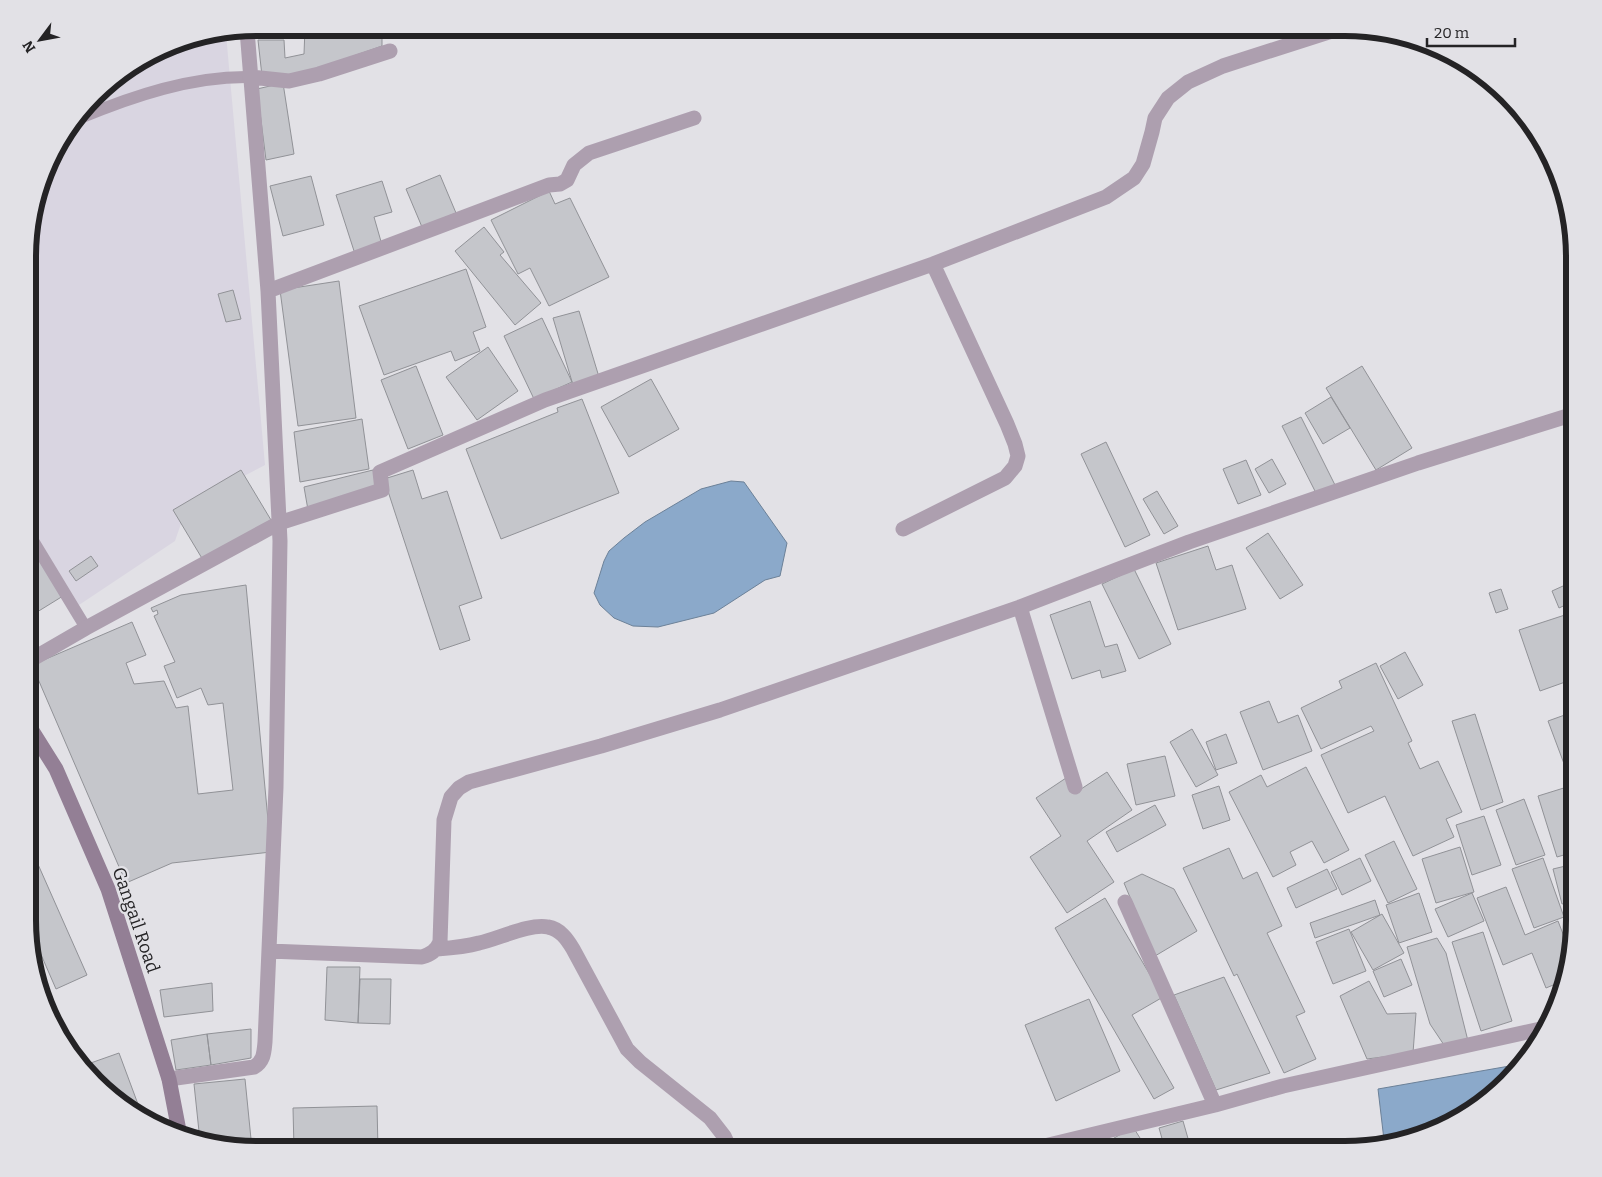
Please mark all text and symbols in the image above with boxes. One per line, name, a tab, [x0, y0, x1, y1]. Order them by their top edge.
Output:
north arrow	[15, 15, 65, 65]
scale bar	[1427, 15, 1514, 47]
text: 20 m	[1434, 24, 1470, 42]
text: N	[19, 37, 39, 56]
street label: Gangail Road	[108, 864, 164, 976]

